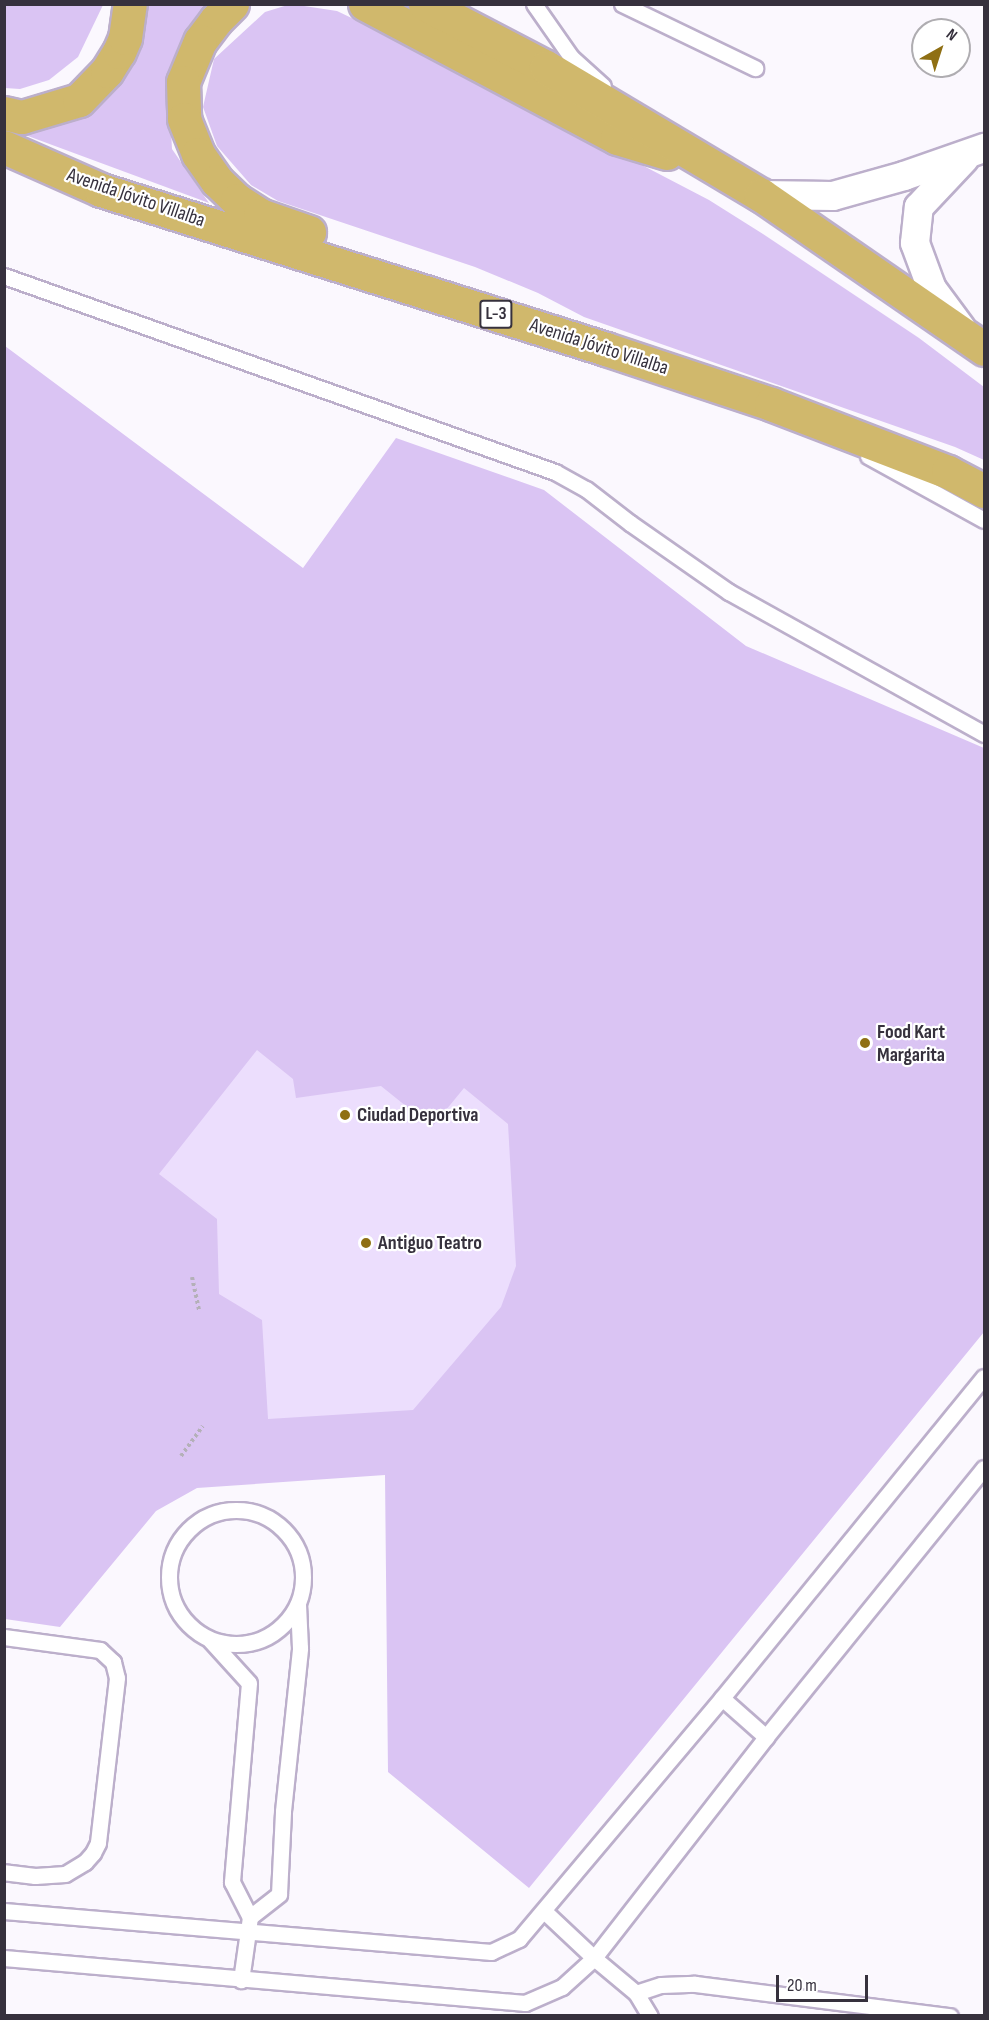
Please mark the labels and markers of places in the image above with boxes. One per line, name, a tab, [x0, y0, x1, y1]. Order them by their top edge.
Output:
place label: Food Kart Margarita	[877, 1020, 945, 1067]
marker: Food Kart Margarita	[858, 1036, 872, 1050]
place label: Ciudad Deportiva	[357, 1103, 479, 1127]
marker: Ciudad Deportiva	[338, 1108, 352, 1122]
place label: Antiguo Teatro	[378, 1231, 482, 1255]
marker: Antiguo Teatro	[359, 1236, 373, 1250]

